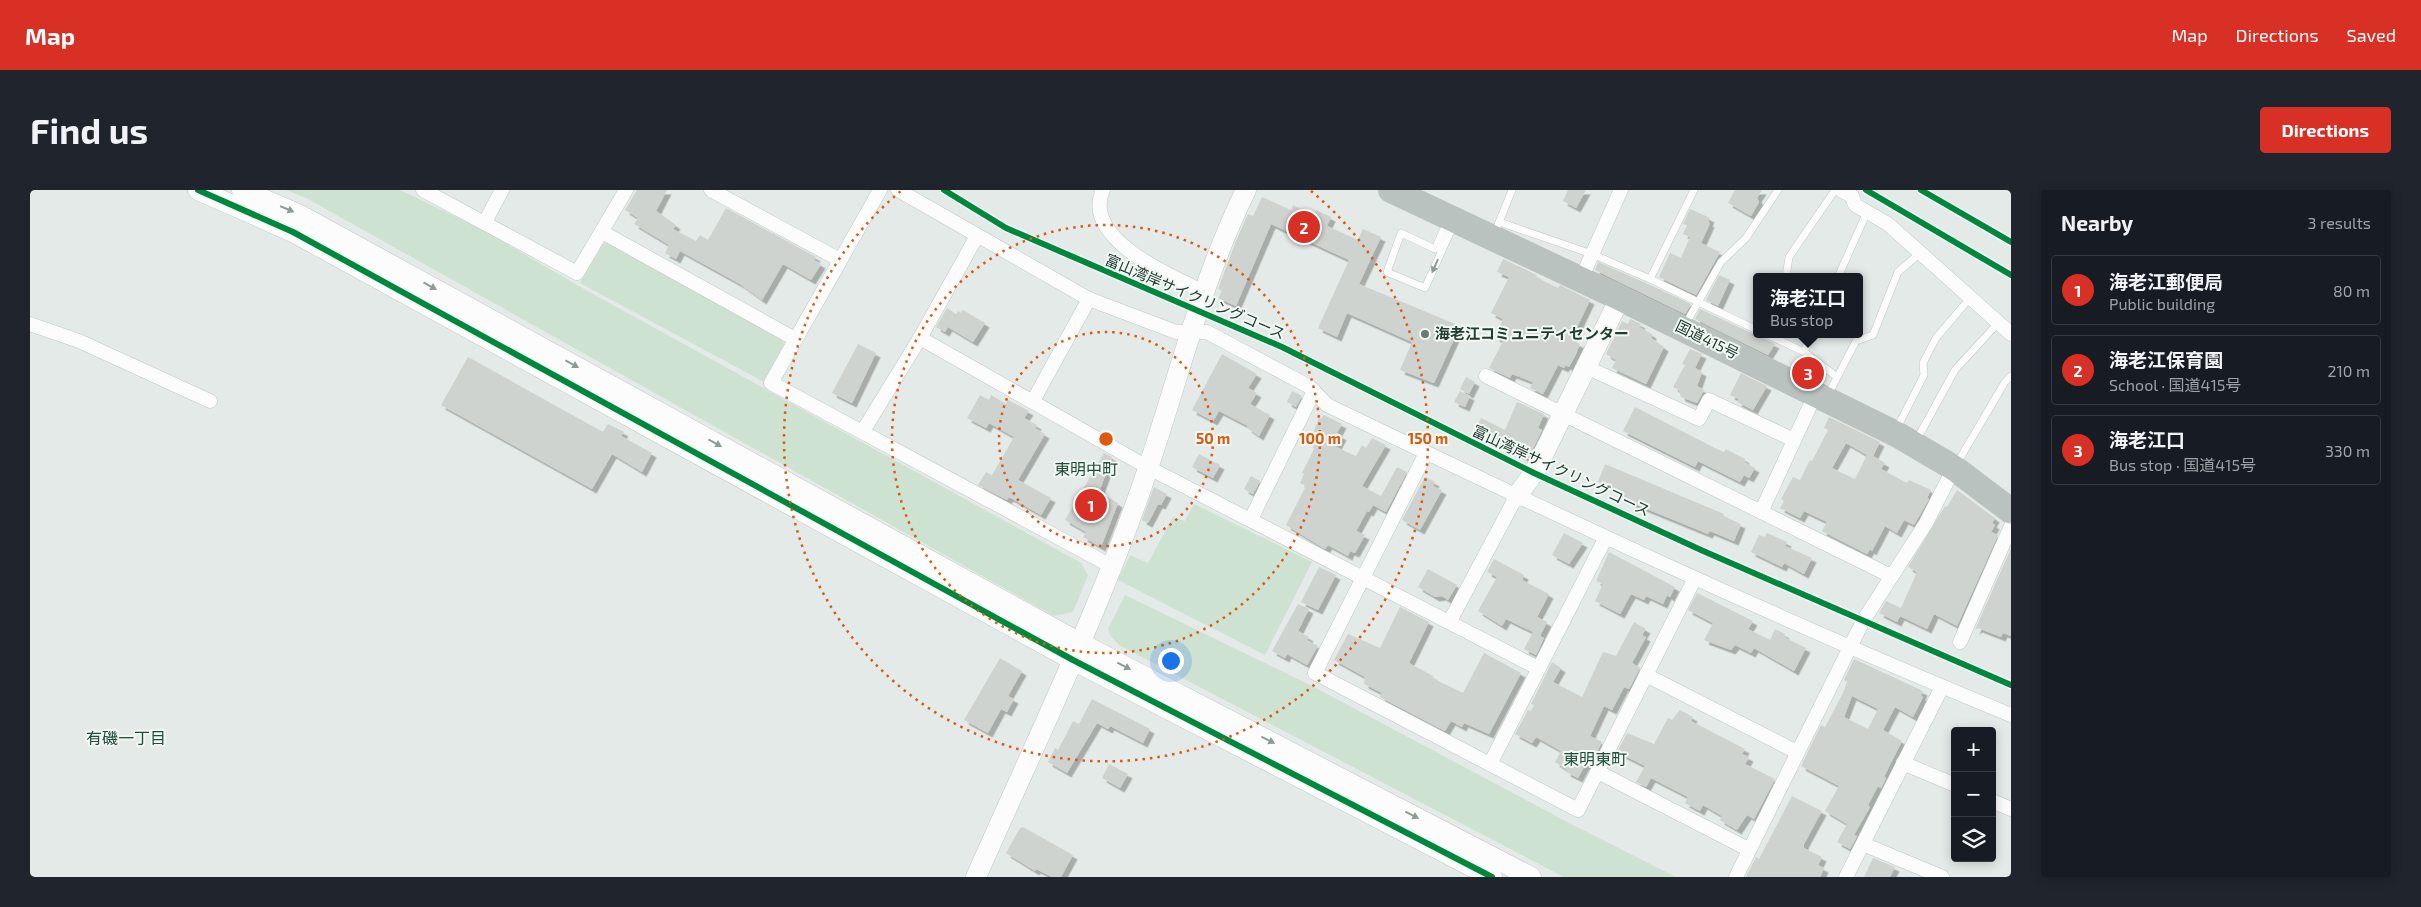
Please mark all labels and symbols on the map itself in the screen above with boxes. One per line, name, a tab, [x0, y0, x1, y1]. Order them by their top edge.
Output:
one-way arrow	[280, 206, 294, 214]
pin: 2	[1288, 208, 1320, 246]
street label: 富山湾岸サイクリングコース	[1103, 250, 1288, 342]
one-way arrow	[1431, 259, 1439, 273]
one-way arrow	[423, 282, 437, 290]
street label: 国道415号	[1673, 316, 1742, 362]
place label: 海老江コミュニティセンター	[1435, 324, 1629, 342]
marker: 海老江コミュニティセンター	[1419, 328, 1431, 340]
pin: 3	[1792, 354, 1824, 392]
one-way arrow	[566, 360, 579, 369]
street label: 富山湾岸サイクリングコース	[1470, 421, 1653, 519]
text: 50 m	[1196, 429, 1230, 447]
text: 100 m	[1299, 429, 1341, 447]
text: 150 m	[1408, 429, 1448, 447]
centre of rings	[1097, 430, 1115, 448]
one-way arrow	[708, 438, 721, 447]
district label: 東明中町	[1054, 459, 1118, 478]
pin: 1	[1075, 486, 1107, 524]
your location	[1158, 648, 1184, 674]
one-way arrow	[1116, 662, 1131, 670]
district label: 有磯一丁目	[86, 728, 166, 747]
one-way arrow	[1261, 736, 1275, 744]
district label: 東明東町	[1563, 749, 1627, 768]
one-way arrow	[1405, 811, 1419, 819]

